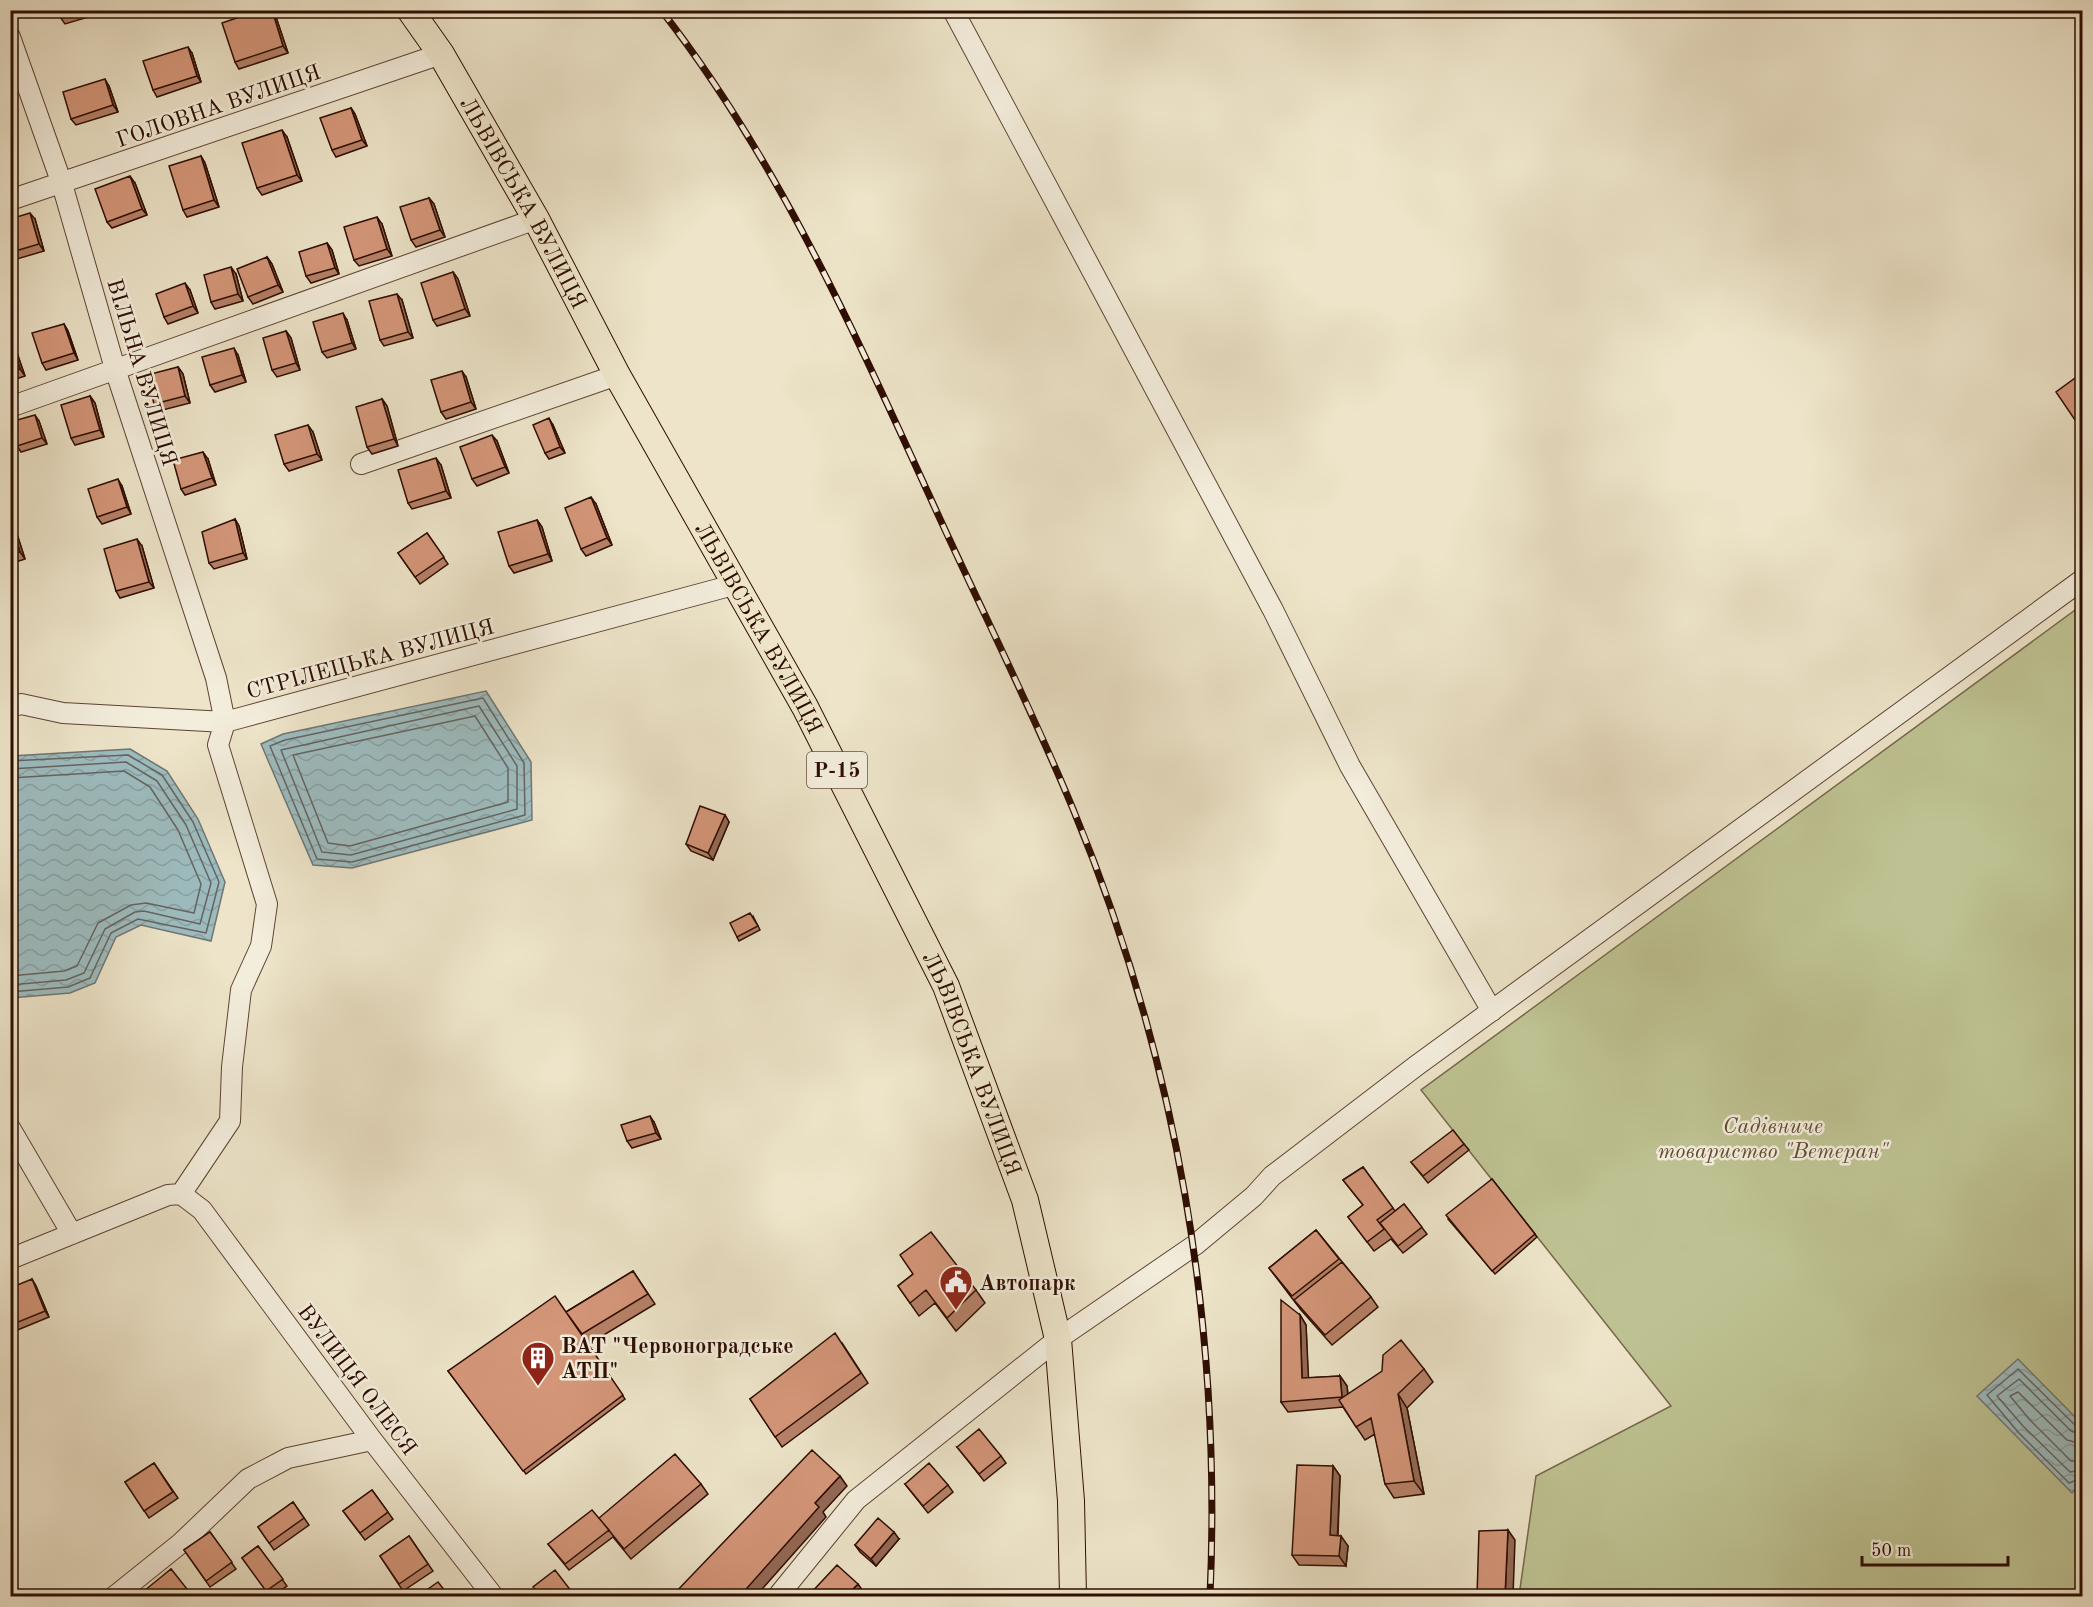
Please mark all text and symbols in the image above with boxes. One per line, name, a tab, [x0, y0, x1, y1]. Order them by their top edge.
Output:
street label: ГОЛОВНА ВУЛИЦЯ	[113, 62, 324, 152]
street label: ЛЬВІВСЬКА ВУЛИЦЯ	[455, 94, 590, 313]
street label: ВІЛЬНА ВУЛИЦЯ	[102, 276, 180, 469]
street label: ЛЬВІВСЬКА ВУЛИЦЯ	[690, 519, 825, 737]
street label: СТРІЛЕЦЬКА ВУЛИЦЯ	[244, 616, 497, 704]
road number: Р-15	[807, 752, 867, 788]
street label: ЛЬВІВСЬКА ВУЛИЦЯ	[918, 949, 1024, 1179]
park label: Садівниче товариство "Ветеран"	[1658, 1116, 1890, 1163]
public building icon: Автопарк	[938, 1264, 974, 1311]
place label: Автопарк	[979, 1273, 1076, 1295]
street label: ВУЛИЦЯ ОЛЕСЯ	[293, 1301, 420, 1460]
place label: ВАТ "Червоноградське АТП"	[561, 1336, 794, 1383]
building icon: ВАТ "Червоноградське АТП"	[520, 1340, 556, 1387]
scale bar	[1862, 1529, 2008, 1567]
text: 50 m	[1871, 1542, 1911, 1560]

